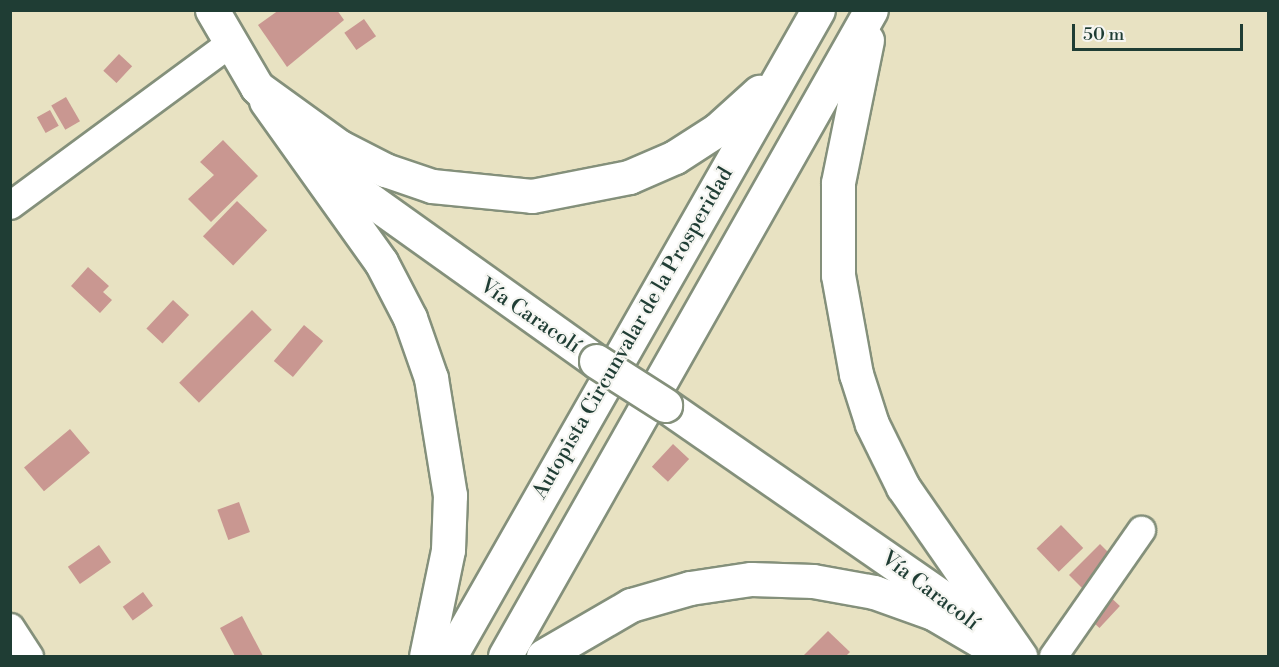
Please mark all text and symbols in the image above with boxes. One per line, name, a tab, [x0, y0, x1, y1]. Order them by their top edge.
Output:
scale bar	[1075, 12, 1246, 50]
text: 50 m	[1083, 23, 1124, 46]
street label: Autopista Circunvalar de la Prosperidad	[527, 163, 739, 503]
street label: Vía Caracolí	[475, 273, 585, 359]
street label: Vía Caracolí	[876, 546, 984, 636]

